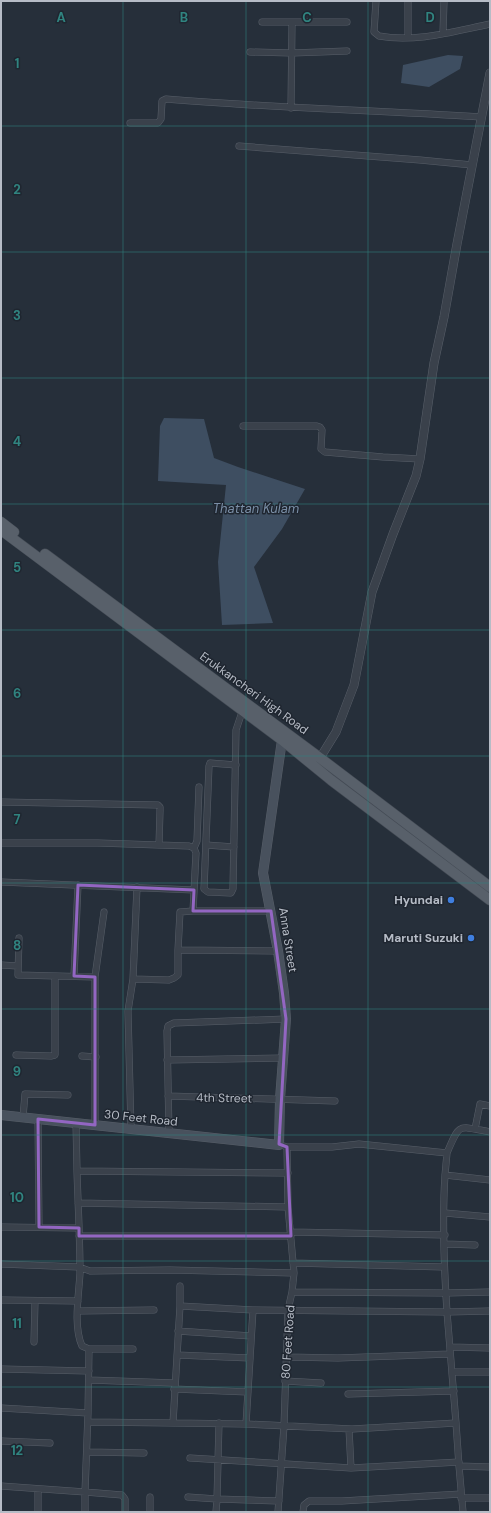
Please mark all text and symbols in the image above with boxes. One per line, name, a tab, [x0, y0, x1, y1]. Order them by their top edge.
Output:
text: A	[56, 9, 66, 26]
text: B	[180, 9, 188, 26]
text: C	[302, 9, 312, 26]
text: D	[425, 9, 435, 26]
text: 1	[15, 55, 19, 72]
text: 2	[13, 181, 21, 198]
text: 3	[13, 307, 21, 324]
text: 4	[13, 433, 21, 450]
water label: Thattan Kulam	[213, 500, 299, 517]
text: 5	[13, 559, 21, 576]
street label: Erukkancheri High Road	[197, 648, 311, 738]
text: 6	[13, 685, 21, 702]
text: 7	[14, 811, 21, 828]
place label: Hyundai	[394, 892, 443, 908]
marker: Hyundai	[446, 895, 456, 905]
street label: Anna Street	[275, 906, 301, 974]
place label: Maruti Suzuki	[384, 930, 463, 946]
marker: Maruti Suzuki	[466, 933, 476, 943]
text: 8	[13, 937, 21, 954]
text: 9	[13, 1063, 21, 1080]
street label: 4th Street	[196, 1090, 252, 1106]
street label: 30 Feet Road	[103, 1106, 179, 1130]
text: 10	[10, 1189, 24, 1206]
street label: 80 Feet Road	[277, 1304, 299, 1380]
text: 11	[12, 1315, 22, 1332]
text: 12	[11, 1442, 23, 1459]

